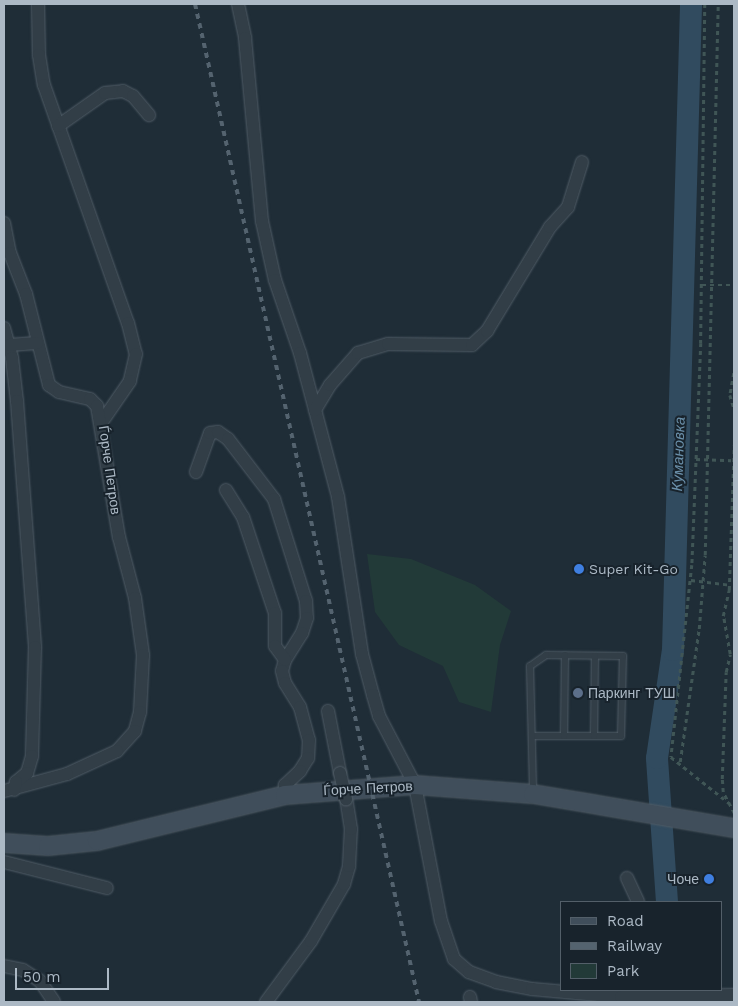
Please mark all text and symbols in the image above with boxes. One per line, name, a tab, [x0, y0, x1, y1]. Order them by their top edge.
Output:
water label: Кумановка	[669, 416, 689, 492]
street label: Ѓорче Петров	[95, 425, 125, 515]
place label: Super Kit-Go	[589, 561, 678, 577]
marker: Super Kit-Go	[573, 563, 585, 575]
place label: Паркинг ТУШ	[588, 685, 675, 701]
marker: Паркинг ТУШ	[572, 687, 584, 699]
street label: Ѓорче Петров	[323, 777, 413, 799]
place label: Чоче	[667, 871, 699, 887]
marker: Чоче	[703, 873, 715, 885]
legend	[560, 901, 723, 991]
text: Road	[607, 912, 644, 930]
text: Railway	[607, 937, 662, 955]
scale bar	[18, 958, 111, 990]
text: Park	[607, 962, 639, 980]
text: 50 m	[23, 968, 60, 986]

